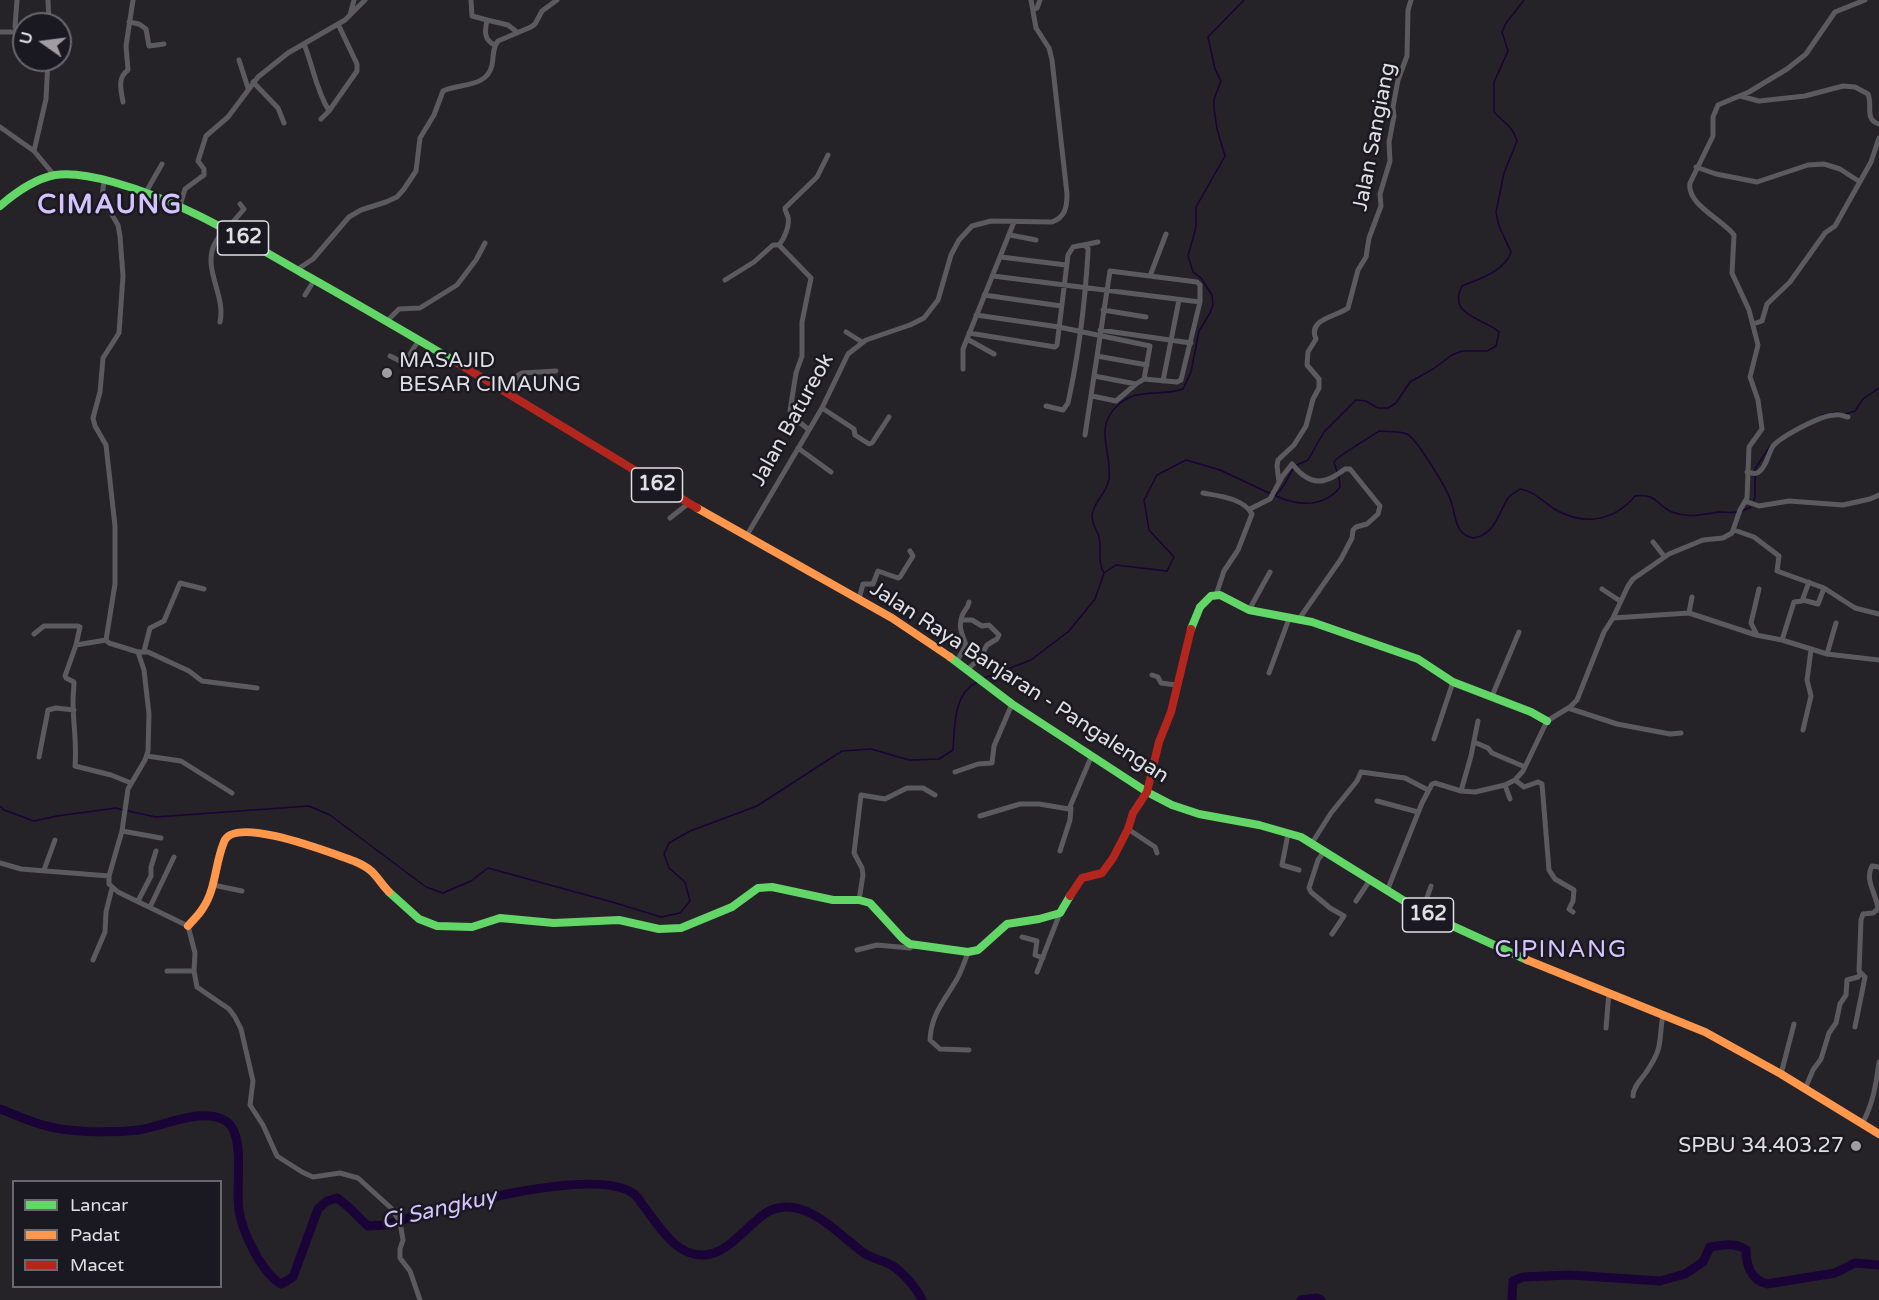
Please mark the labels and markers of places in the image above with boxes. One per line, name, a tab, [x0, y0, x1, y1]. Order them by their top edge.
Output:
place label: MASAJID BESAR CIMAUNG	[399, 348, 581, 398]
marker: MASAJID BESAR CIMAUNG	[380, 366, 394, 380]
place label: SPBU 34.403.27	[1678, 1133, 1844, 1159]
marker: SPBU 34.403.27	[1849, 1139, 1863, 1153]

